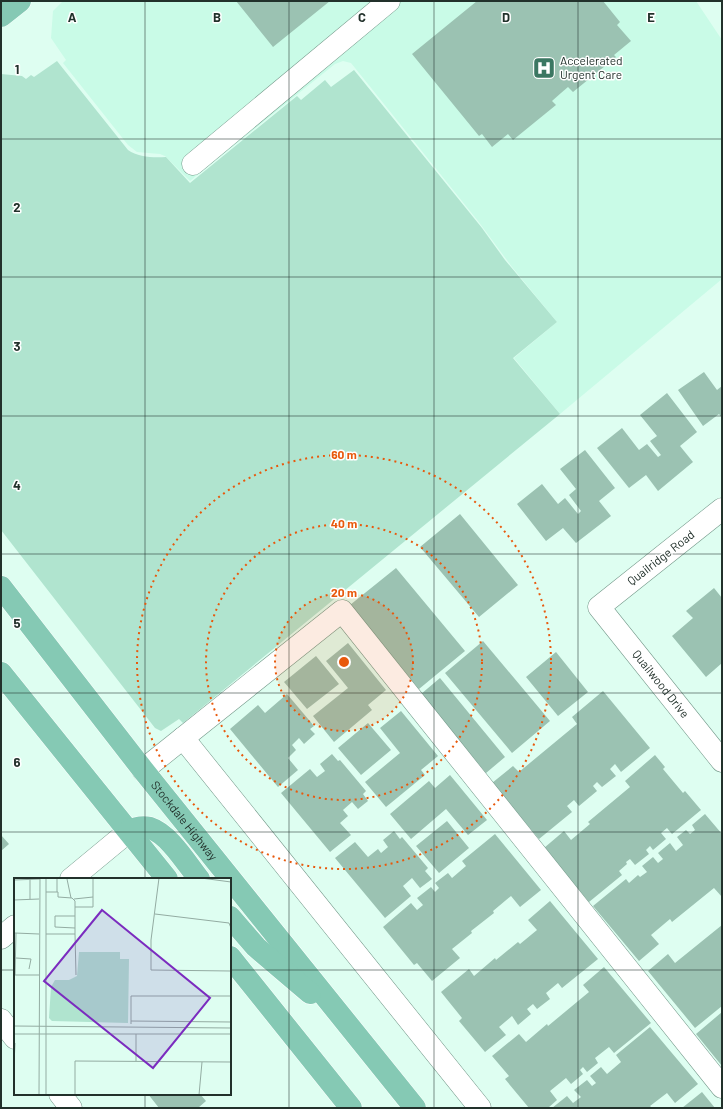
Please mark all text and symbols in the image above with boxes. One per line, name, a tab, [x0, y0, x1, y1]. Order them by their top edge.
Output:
text: A	[68, 9, 77, 25]
text: B	[213, 9, 221, 25]
text: C	[358, 9, 366, 25]
text: D	[502, 9, 510, 25]
text: E	[647, 9, 655, 25]
place label: Accelerated Urgent Care	[560, 53, 623, 81]
hospital icon: Accelerated Urgent Care	[531, 55, 557, 81]
text: 1	[15, 61, 19, 77]
text: 2	[13, 199, 21, 215]
text: 3	[13, 338, 21, 354]
text: 60 m	[331, 447, 357, 461]
text: 4	[13, 477, 21, 493]
text: 40 m	[331, 516, 357, 530]
street label: Quailridge Road	[624, 527, 697, 588]
text: 20 m	[331, 585, 357, 599]
text: 5	[13, 615, 21, 631]
street label: Quailwood Drive	[630, 647, 693, 720]
centre of rings	[337, 655, 351, 669]
text: 6	[14, 754, 21, 770]
street label: Stockdale Highway	[149, 778, 221, 863]
inset map	[14, 878, 231, 1095]

